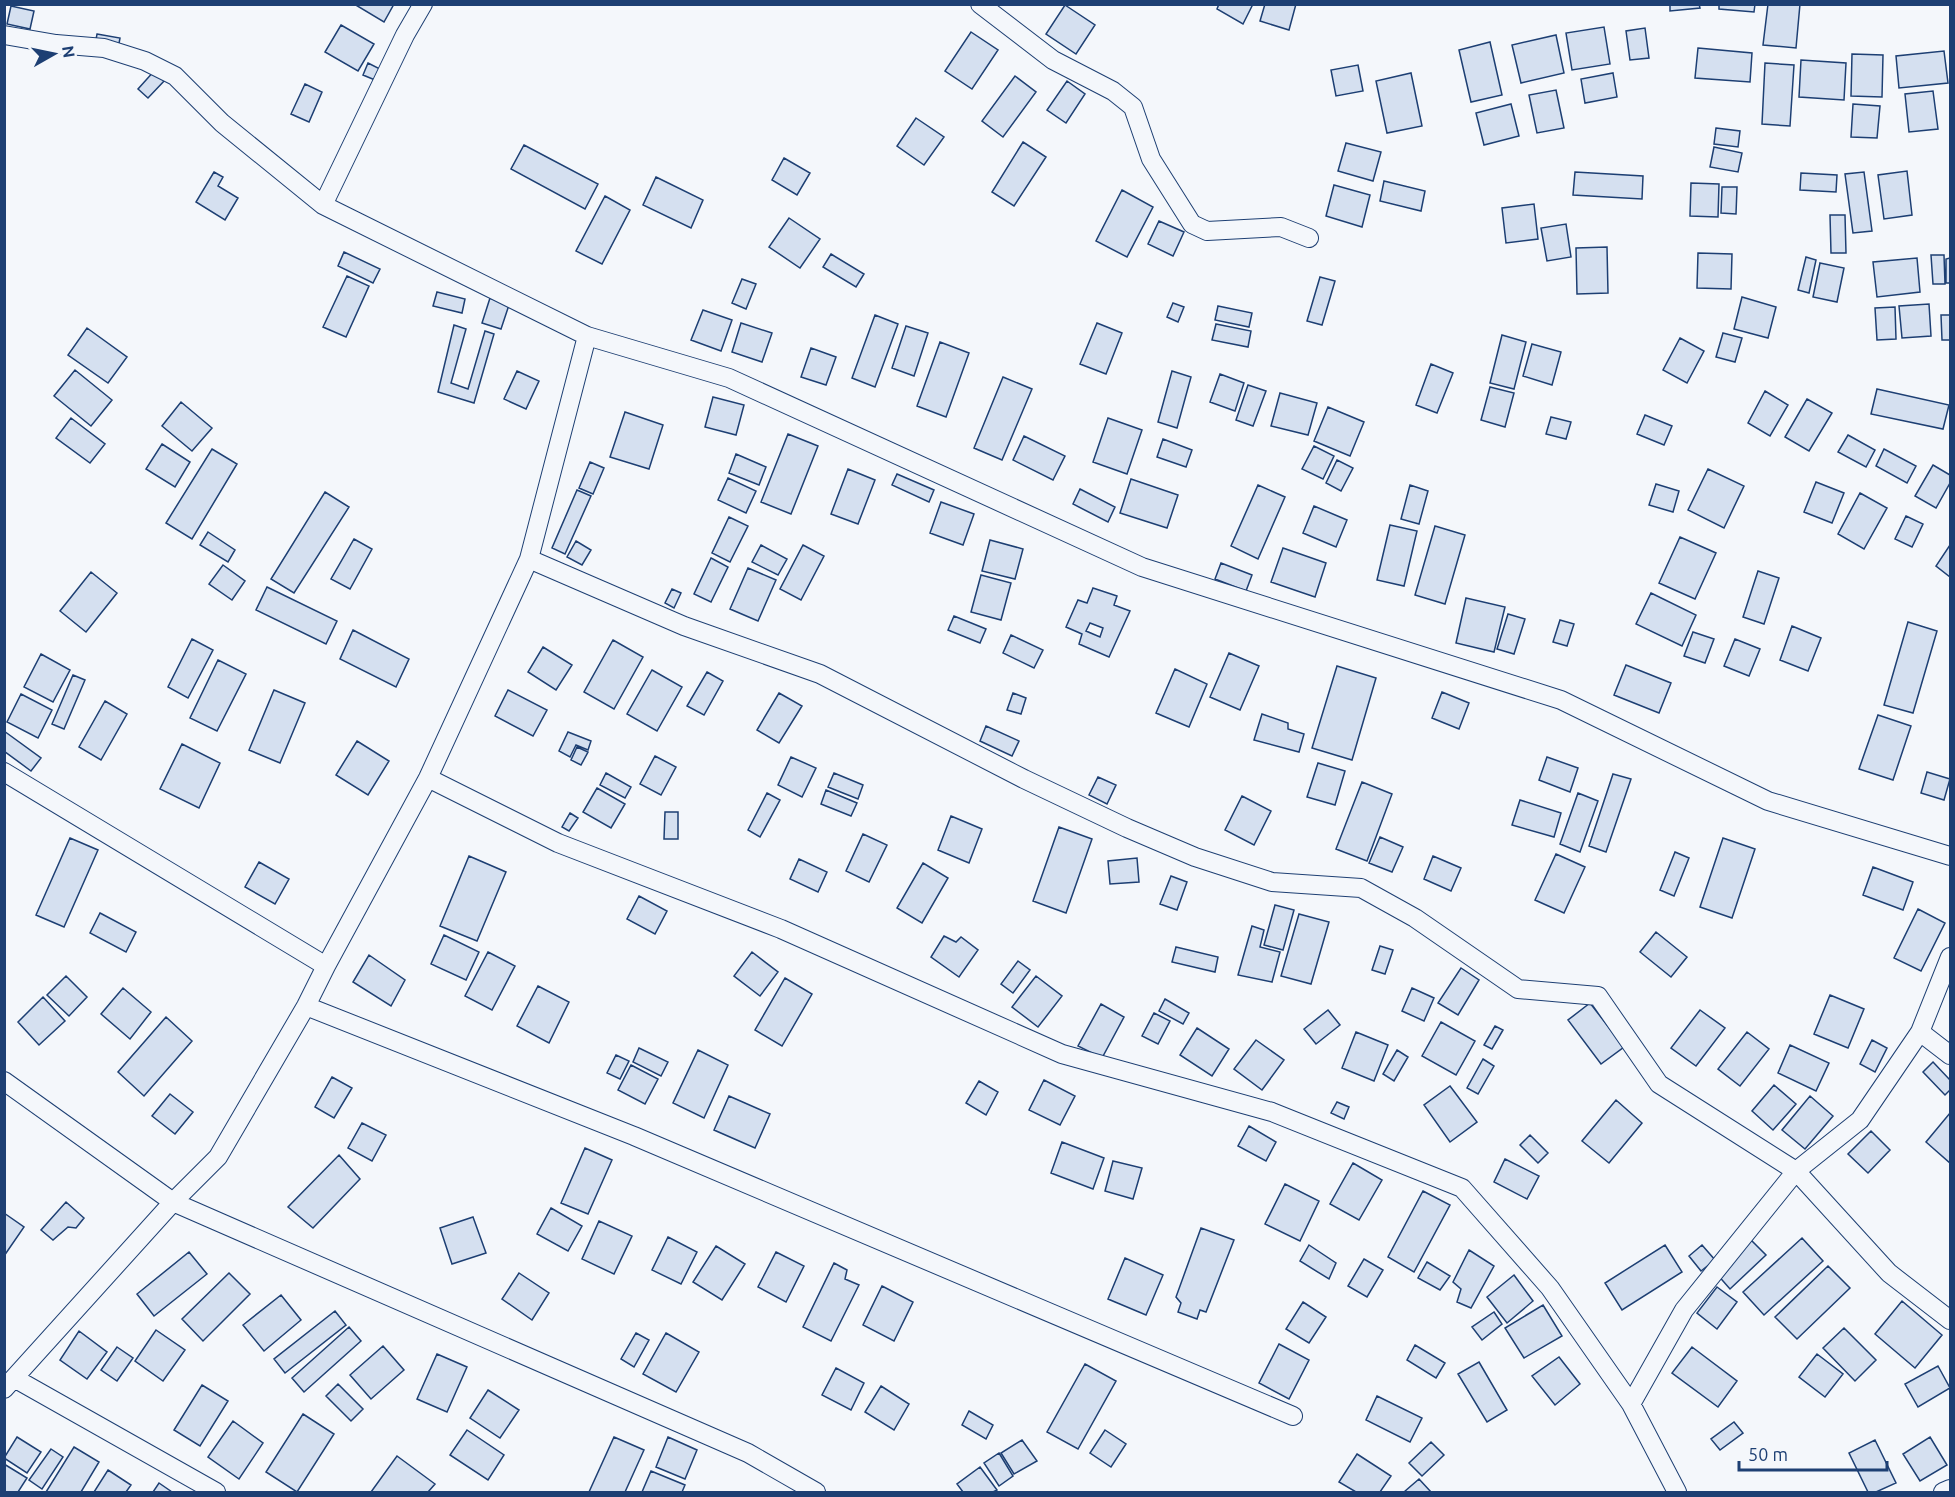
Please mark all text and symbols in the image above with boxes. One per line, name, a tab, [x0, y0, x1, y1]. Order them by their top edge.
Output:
north arrow	[24, 24, 84, 84]
text: N	[59, 44, 79, 59]
scale bar	[1739, 1434, 1888, 1472]
text: 50 m	[1748, 1444, 1788, 1464]

